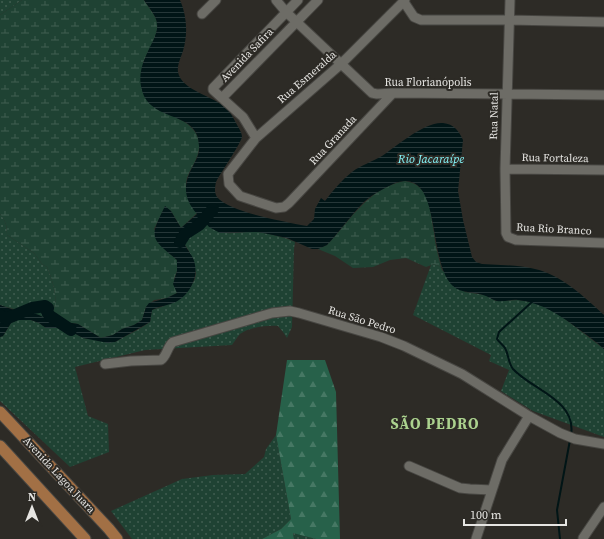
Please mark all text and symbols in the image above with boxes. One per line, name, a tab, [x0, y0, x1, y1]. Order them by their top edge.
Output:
street label: Avenida Safira	[217, 24, 277, 85]
street label: Rua Esmeralda	[274, 47, 340, 107]
street label: Rua Florianópolis	[384, 75, 472, 90]
street label: Rua Natal	[486, 92, 502, 140]
street label: Rua Granada	[306, 111, 360, 168]
street label: Rua Fortaleza	[521, 150, 589, 166]
water label: Rio Jacaraípe	[397, 151, 464, 167]
street label: Rua Rio Branco	[516, 220, 592, 238]
street label: Rua São Pedro	[326, 303, 398, 337]
district label: SÃO PEDRO	[391, 413, 479, 434]
street label: Avenida Lagoa Juara	[20, 433, 99, 517]
north arrow	[12, 487, 52, 527]
text: N	[28, 490, 36, 505]
scale bar	[464, 501, 566, 527]
text: 100 m	[470, 507, 502, 523]

